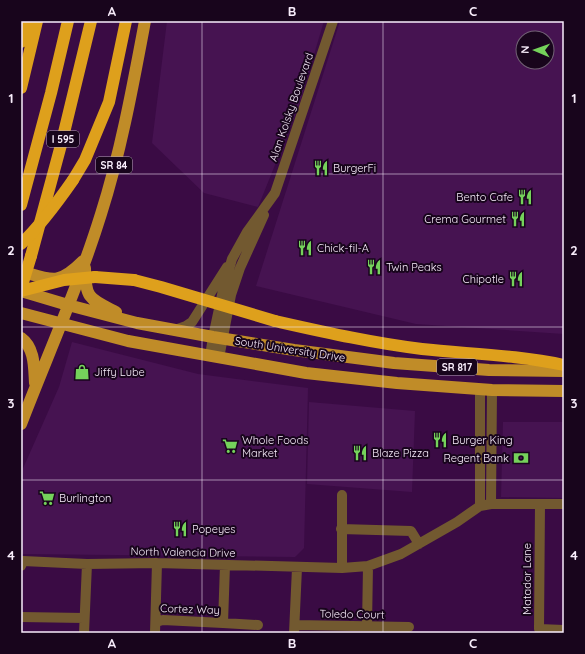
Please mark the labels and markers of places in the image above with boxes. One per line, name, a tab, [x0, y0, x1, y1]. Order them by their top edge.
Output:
restaurant icon: BurgerFi	[312, 159, 330, 177]
place label: BurgerFi	[333, 161, 376, 175]
restaurant icon: Bento Cafe	[516, 188, 534, 206]
place label: Bento Cafe	[456, 190, 513, 204]
restaurant icon: Crema Gourmet	[509, 210, 527, 228]
place label: Crema Gourmet	[424, 212, 506, 226]
restaurant icon: Chick-fil-A	[296, 239, 314, 257]
place label: Chick-fil-A	[317, 241, 369, 255]
restaurant icon: Twin Peaks	[365, 258, 383, 276]
place label: Twin Peaks	[386, 260, 442, 274]
restaurant icon: Chipotle	[507, 270, 525, 288]
place label: Chipotle	[463, 272, 504, 286]
shop icon: Jiffy Lube	[73, 363, 91, 381]
place label: Jiffy Lube	[94, 365, 145, 379]
restaurant icon: Burger King	[431, 431, 449, 449]
place label: Whole Foods Market	[242, 433, 308, 460]
place label: Burger King	[452, 433, 513, 447]
supermarket icon: Whole Foods Market	[221, 437, 239, 455]
restaurant icon: Blaze Pizza	[351, 444, 369, 462]
place label: Blaze Pizza	[372, 446, 429, 460]
bank icon: Regent Bank	[512, 449, 530, 467]
place label: Regent Bank	[444, 451, 509, 465]
supermarket icon: Burlington	[38, 489, 56, 507]
place label: Burlington	[59, 491, 111, 505]
restaurant icon: Popeyes	[171, 520, 189, 538]
place label: Popeyes	[192, 522, 235, 536]

